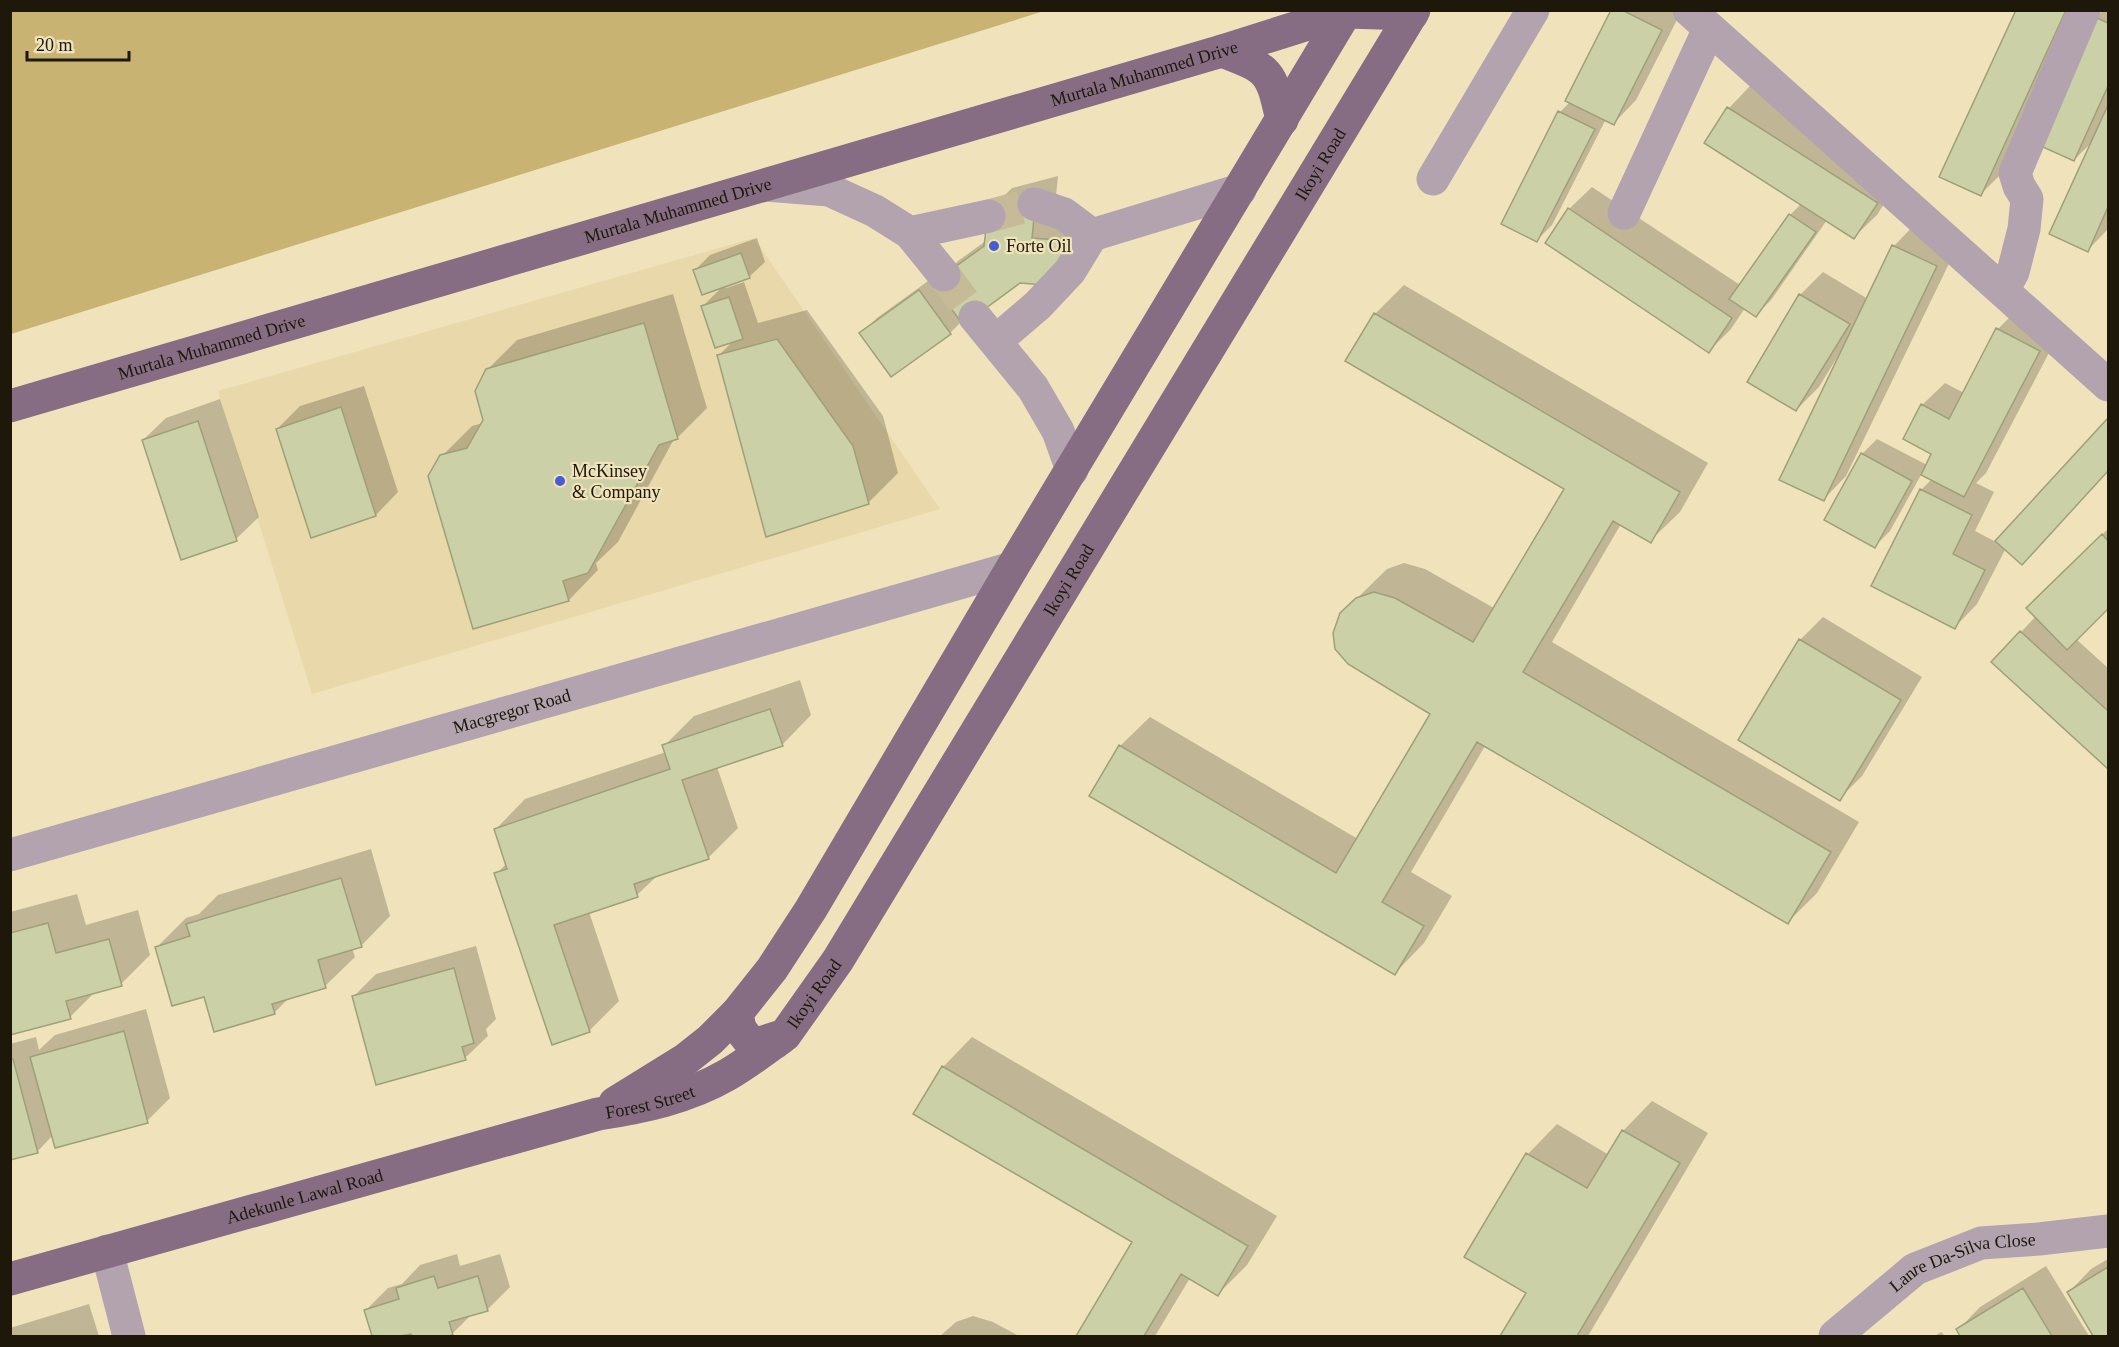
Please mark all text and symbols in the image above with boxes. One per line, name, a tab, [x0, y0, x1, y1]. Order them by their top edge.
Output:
scale bar	[27, 24, 129, 62]
text: 20 m	[36, 35, 73, 55]
street label: Murtala Muhammed Drive	[1048, 37, 1240, 111]
street label: Ikoyi Road	[1291, 125, 1350, 204]
street label: Murtala Muhammed Drive	[582, 173, 774, 247]
place label: Forte Oil	[1006, 236, 1072, 256]
marker: Forte Oil	[987, 239, 1001, 253]
street label: Murtala Muhammed Drive	[116, 310, 307, 384]
place label: McKinsey & Company	[572, 461, 661, 502]
marker: McKinsey & Company	[553, 474, 567, 488]
street label: Ikoyi Road	[1039, 540, 1098, 620]
street label: Macgregor Road	[451, 685, 573, 738]
street label: Ikoyi Road	[783, 955, 845, 1033]
street label: Forest Street	[604, 1081, 698, 1123]
street label: Adekunle Lawal Road	[224, 1165, 385, 1228]
street label: Lanre Da-Silva Close	[1885, 1229, 2036, 1296]

